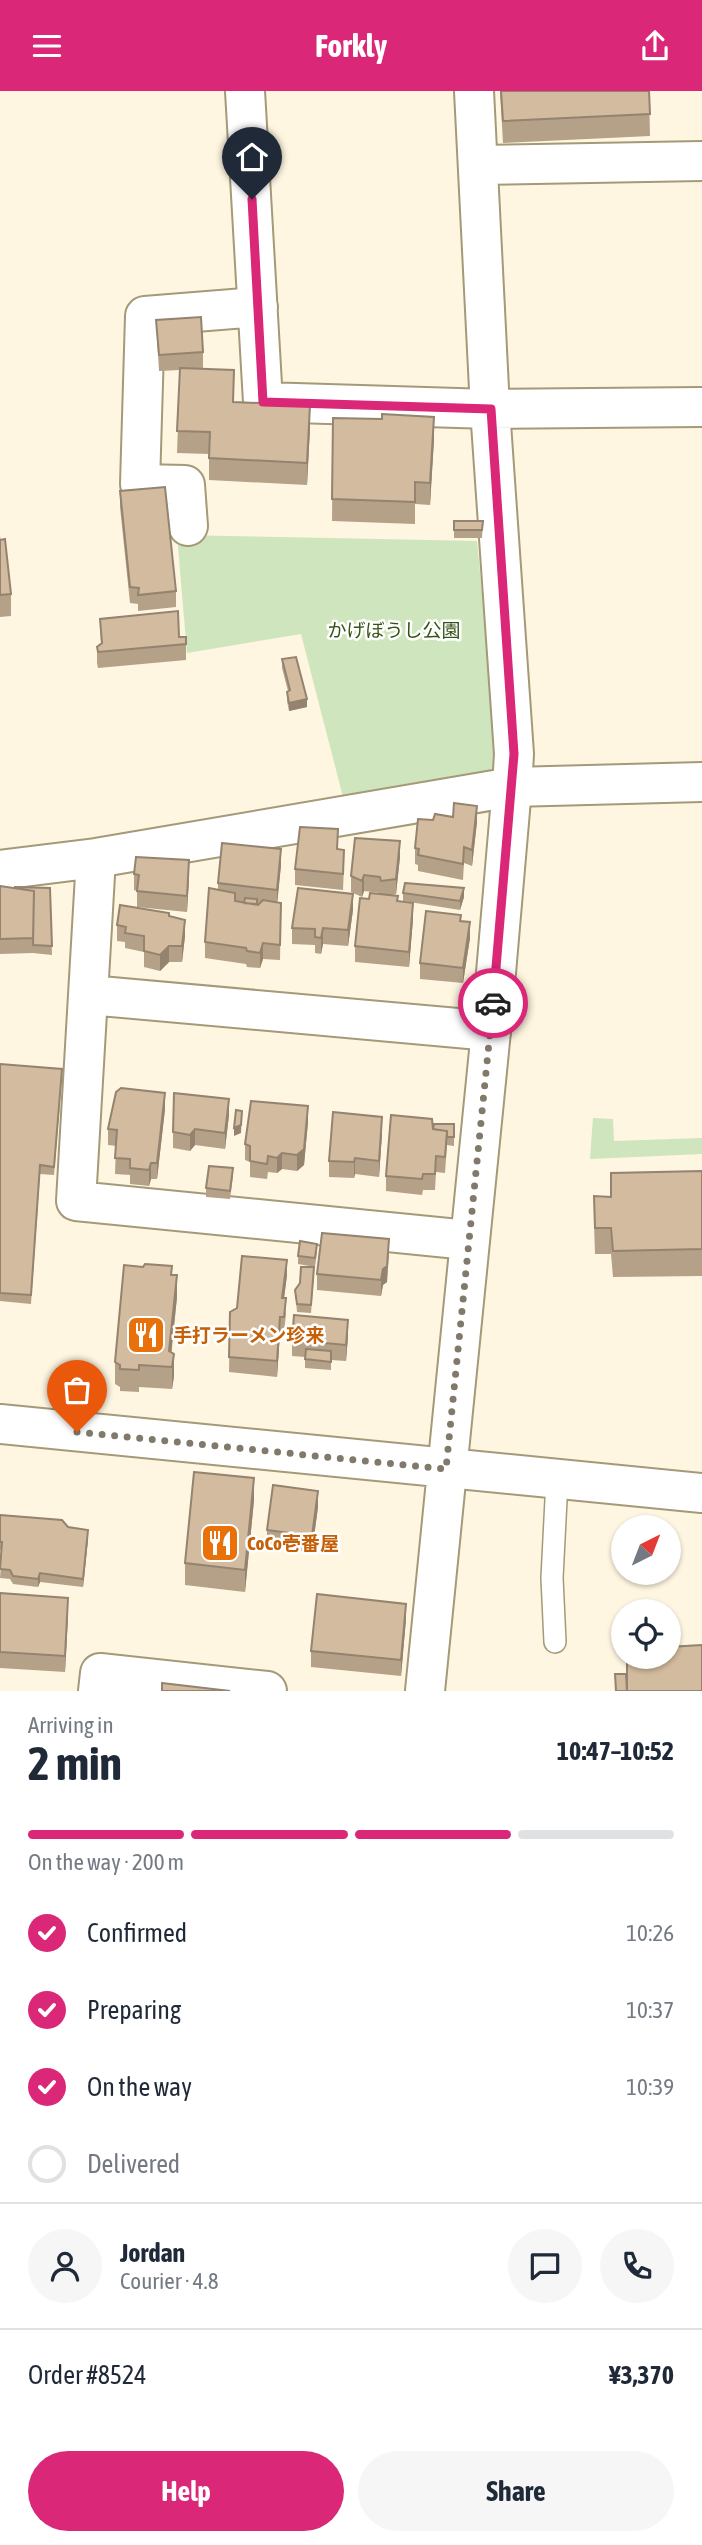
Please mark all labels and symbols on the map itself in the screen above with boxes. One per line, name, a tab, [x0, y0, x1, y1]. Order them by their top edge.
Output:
pin	[222, 127, 282, 199]
park label: かげぼうし公園	[327, 619, 461, 641]
courier	[458, 968, 528, 1038]
restaurant icon: 手打ラーメン珍来	[125, 1314, 167, 1356]
place label: 手打ラーメン珍来	[173, 1324, 324, 1346]
pin	[47, 1360, 107, 1432]
north arrow	[611, 1515, 681, 1585]
restaurant icon: CoCo壱番屋	[199, 1522, 241, 1564]
place label: CoCo壱番屋	[247, 1532, 339, 1554]

